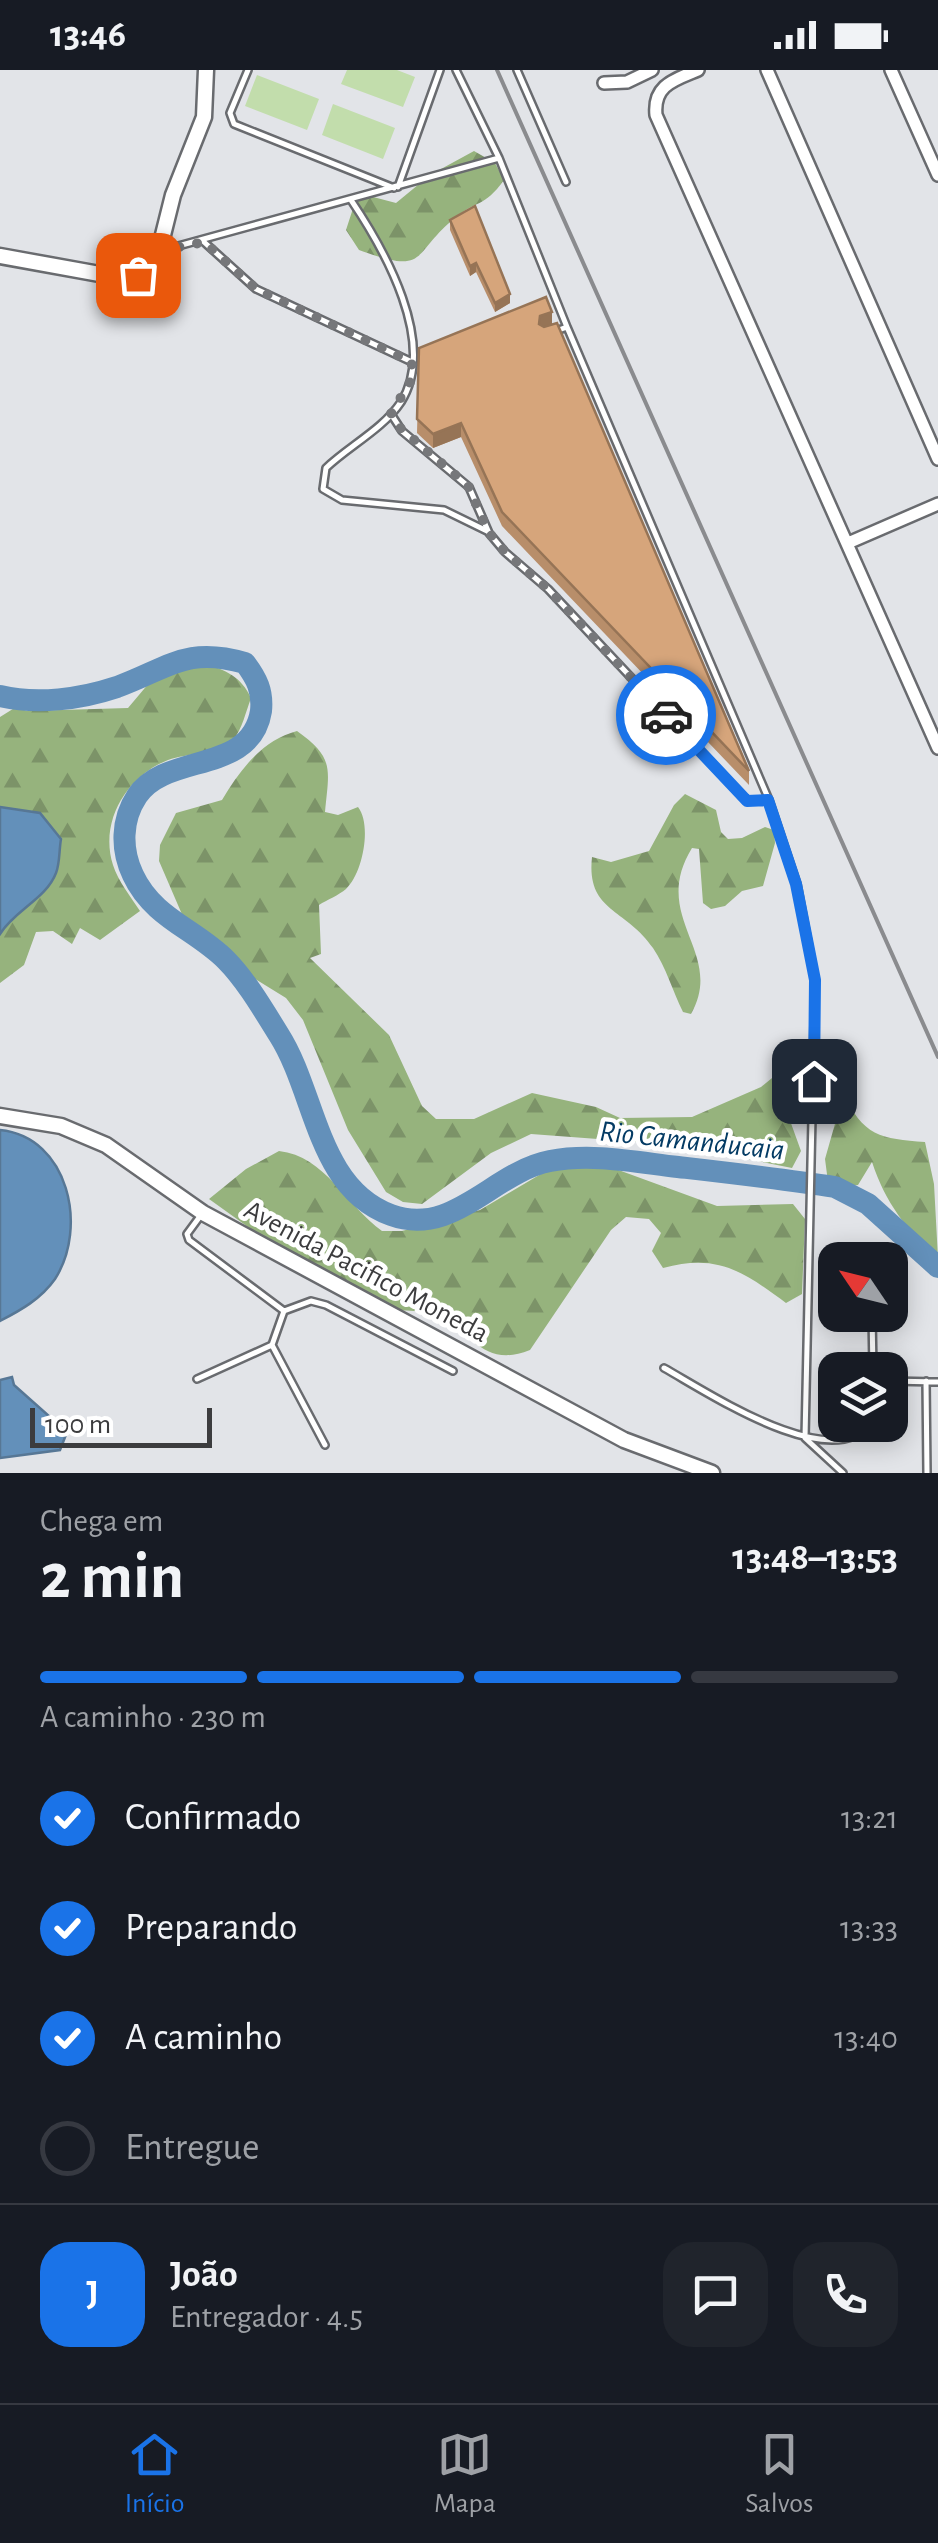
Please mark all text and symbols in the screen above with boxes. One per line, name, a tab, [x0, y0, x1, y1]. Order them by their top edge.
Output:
text: 13:46	[50, 16, 126, 54]
pin	[96, 233, 181, 318]
icon: bag	[111, 248, 166, 303]
courier	[616, 665, 716, 765]
icon: car	[639, 688, 694, 743]
pin	[772, 1039, 857, 1124]
icon: home	[787, 1054, 842, 1109]
water label: Rio Camanducaia	[598, 1116, 786, 1166]
street label: Avenida Pacifico Moneda	[239, 1196, 493, 1348]
north arrow	[818, 1242, 908, 1332]
map controls	[818, 1242, 908, 1442]
button: layers	[818, 1352, 908, 1442]
scale bar	[30, 1403, 212, 1448]
text: 100 m	[45, 1411, 111, 1439]
text: Chega em	[40, 1505, 163, 1537]
text: 13:48–13:53	[732, 1539, 898, 1577]
text: 2 min	[40, 1545, 184, 1610]
text: A caminho · 230 m	[40, 1701, 266, 1733]
icon: check	[40, 1791, 95, 1846]
text: Confirmado	[125, 1799, 301, 1837]
text: 13:21	[841, 1802, 898, 1834]
icon: check	[40, 1901, 95, 1956]
text: Preparando	[125, 1909, 298, 1947]
text: 13:33	[840, 1912, 898, 1944]
icon: check	[40, 2011, 95, 2066]
text: A caminho	[125, 2019, 282, 2057]
text: 13:40	[834, 2022, 898, 2054]
text: Entregue	[125, 2129, 259, 2167]
button: chat	[663, 2242, 768, 2347]
button: phone	[793, 2242, 898, 2347]
text: João	[170, 2256, 238, 2294]
text: J	[86, 2275, 99, 2313]
text: Entregador · 4.5	[170, 2301, 363, 2333]
tab: Início	[125, 2427, 184, 2521]
tab: Mapa	[434, 2427, 496, 2521]
tab: Salvos	[745, 2427, 813, 2521]

